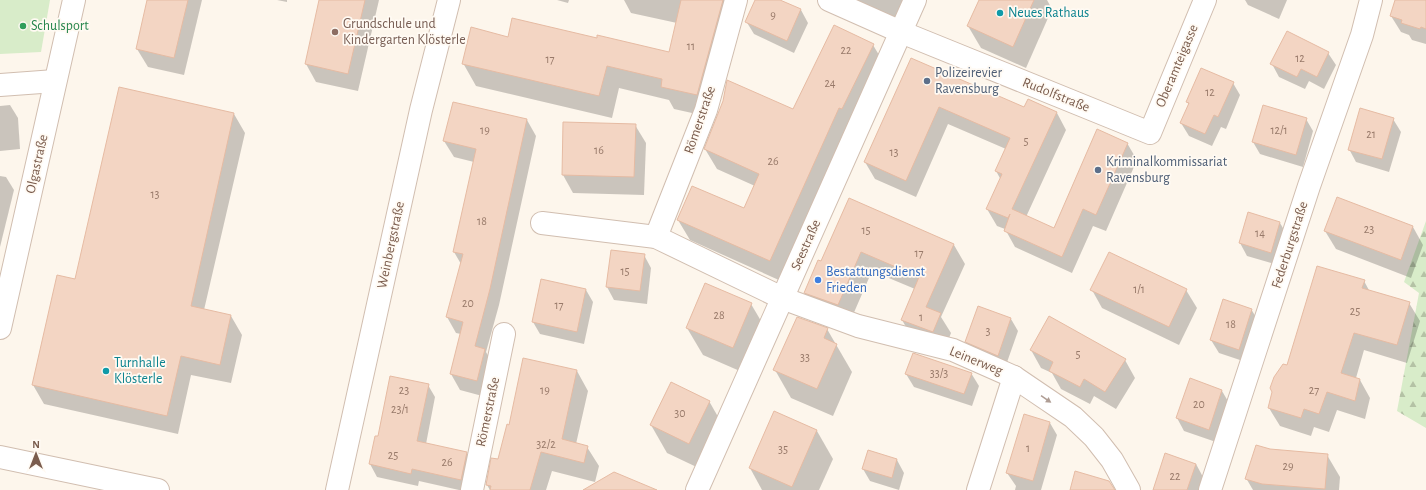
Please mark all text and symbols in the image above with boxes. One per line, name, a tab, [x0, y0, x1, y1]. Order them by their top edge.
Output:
place label: Neues Rathaus	[1008, 6, 1089, 20]
marker: Neues Rathaus	[995, 8, 1005, 18]
house number: 9	[770, 9, 776, 21]
place label: Grundschule und Kindergarten Klösterle	[343, 17, 466, 47]
place label: Schulsport	[31, 19, 89, 33]
marker: Schulsport	[18, 21, 28, 31]
street label: Oberamteigasse	[1153, 23, 1201, 109]
marker: Grundschule und Kindergarten Klösterle	[330, 27, 340, 37]
house number: 11	[687, 40, 695, 52]
house number: 22	[841, 44, 852, 56]
house number: 12	[1295, 52, 1305, 64]
house number: 17	[545, 53, 555, 65]
place label: Polizeirevier Ravensburg	[935, 66, 1003, 96]
street label: Rudolfstraße	[1020, 75, 1092, 115]
marker: Polizeirevier Ravensburg	[922, 76, 932, 86]
house number: 24	[824, 77, 836, 89]
street label: Römerstraße	[682, 84, 718, 156]
house number: 12	[1205, 86, 1215, 98]
house number: 19	[480, 124, 490, 136]
house number: 12/1	[1270, 124, 1288, 136]
house number: 21	[1366, 128, 1376, 140]
street label: Olgastraße	[23, 133, 51, 195]
house number: 5	[1023, 135, 1029, 147]
house number: 16	[594, 144, 604, 156]
house number: 13	[889, 146, 899, 158]
house number: 26	[767, 155, 779, 167]
place label: Kriminalkommissariat Ravensburg	[1106, 155, 1228, 185]
marker: Kriminalkommissariat Ravensburg	[1093, 165, 1103, 175]
house number: 13	[150, 188, 160, 200]
street label: Weinbergstraße	[375, 200, 407, 290]
street label: Federburgstraße	[1269, 200, 1311, 290]
house number: 18	[477, 215, 487, 227]
street label: Seestraße	[789, 218, 823, 272]
house number: 23	[1364, 223, 1374, 235]
house number: 15	[861, 224, 871, 236]
house number: 14	[1255, 227, 1265, 239]
house number: 17	[914, 247, 924, 259]
house number: 15	[620, 265, 630, 277]
place label: Bestattungsdienst Frieden	[826, 265, 926, 295]
marker: Bestattungsdienst Frieden	[813, 275, 823, 285]
house number: 1/1	[1133, 283, 1145, 295]
house number: 20	[462, 297, 474, 309]
house number: 17	[554, 299, 564, 311]
house number: 25	[1350, 305, 1360, 317]
house number: 28	[713, 309, 725, 321]
house number: 1	[919, 311, 923, 323]
house number: 18	[1226, 318, 1236, 330]
house number: 3	[986, 325, 991, 337]
street label: Leinerweg	[947, 344, 1005, 378]
house number: 5	[1075, 348, 1081, 360]
house number: 33	[800, 351, 810, 363]
place label: Turnhalle Klösterle	[114, 356, 166, 386]
marker: Turnhalle Klösterle	[101, 366, 111, 376]
house number: 33/3	[930, 367, 948, 379]
street label: Römerstraße	[474, 376, 502, 448]
house number: 23	[399, 384, 409, 396]
house number: 19	[540, 384, 550, 396]
house number: 27	[1309, 384, 1319, 396]
one-way arrow	[1041, 395, 1051, 403]
house number: 20	[1193, 398, 1205, 410]
house number: 23/1	[391, 403, 409, 415]
house number: 30	[674, 407, 686, 419]
north arrow	[16, 434, 56, 474]
house number: 32/2	[536, 438, 556, 450]
text: N	[32, 439, 40, 450]
house number: 1	[1026, 442, 1030, 454]
house number: 35	[778, 443, 788, 455]
house number: 25	[388, 449, 398, 461]
house number: 26	[441, 456, 453, 468]
house number: 29	[1282, 460, 1294, 472]
house number: 22	[1170, 470, 1181, 482]

